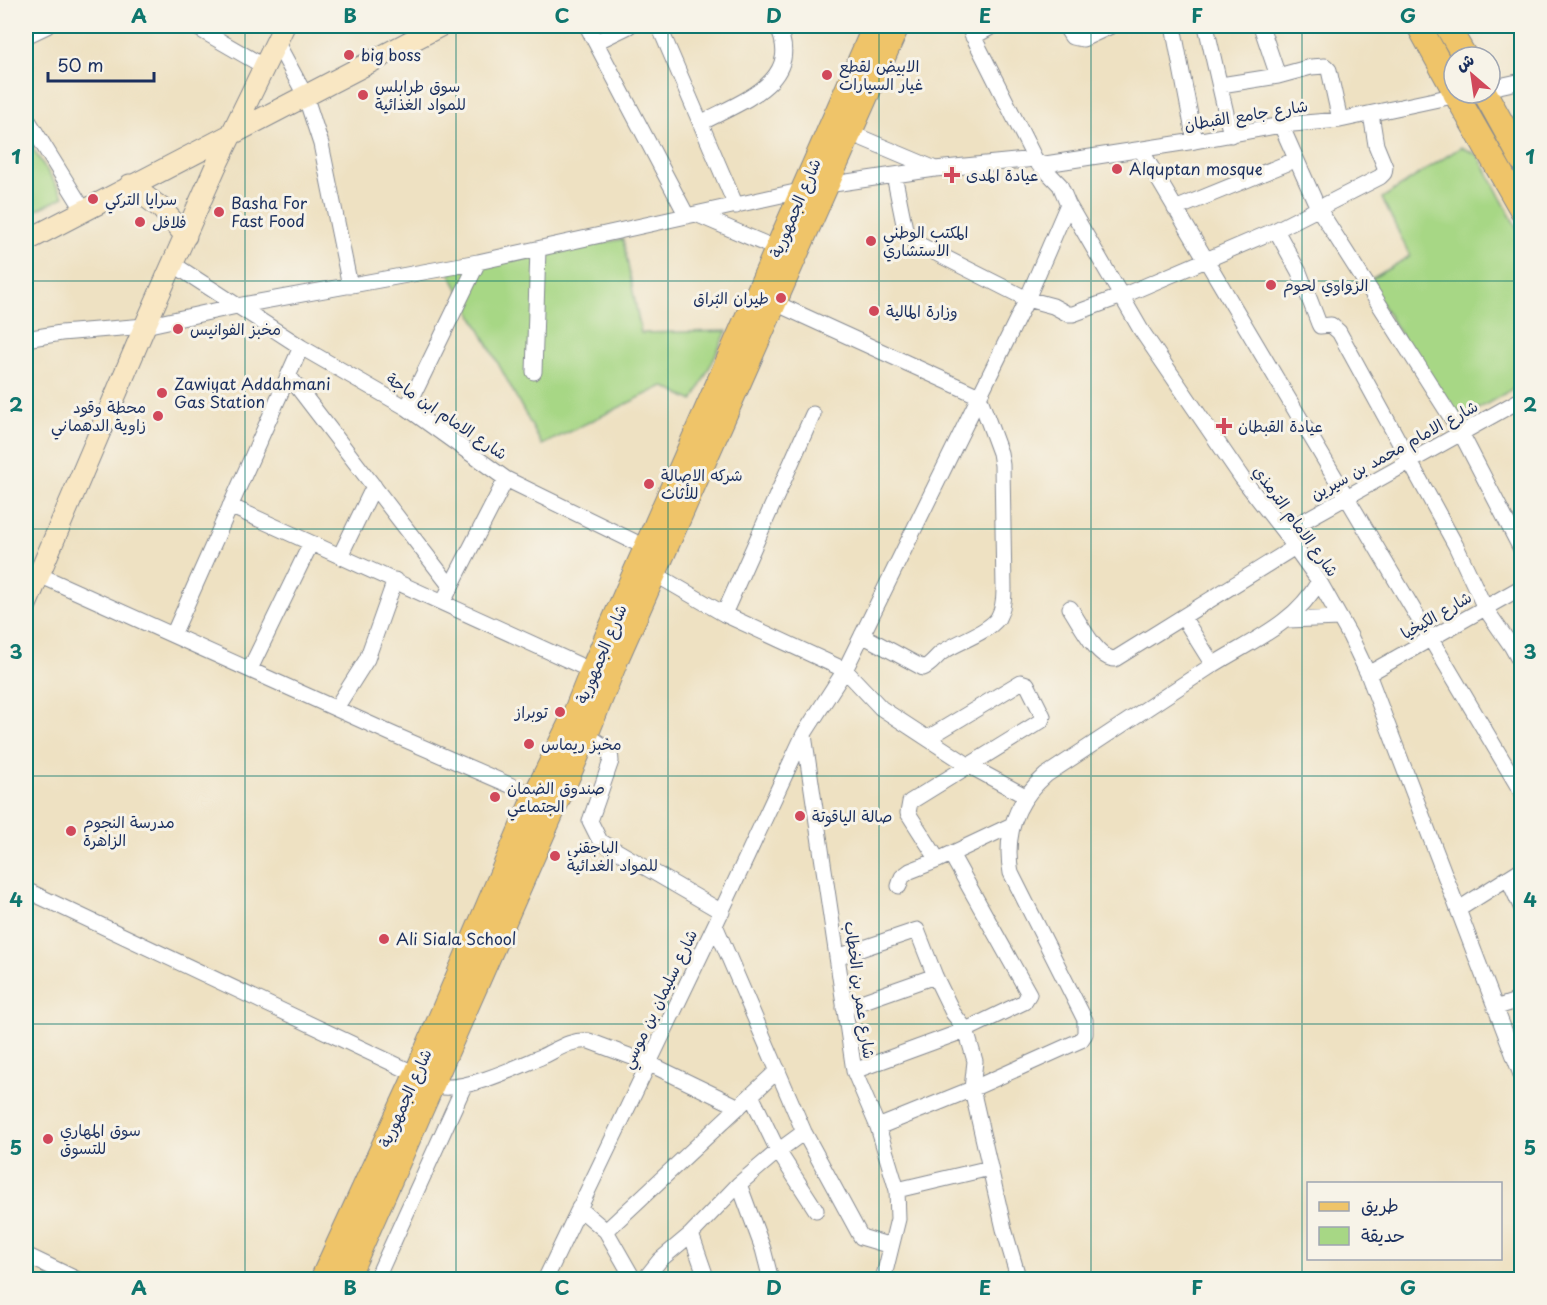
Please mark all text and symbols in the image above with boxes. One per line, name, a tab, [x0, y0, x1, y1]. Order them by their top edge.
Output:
text: A	[131, 0, 147, 30]
text: B	[343, 0, 357, 30]
text: C	[554, 0, 570, 30]
text: D	[766, 0, 782, 30]
text: E	[979, 0, 991, 30]
text: F	[1191, 0, 1203, 30]
text: G	[1400, 0, 1416, 30]
place label: big boss	[361, 42, 421, 66]
scale bar	[48, 45, 154, 83]
north arrow	[1442, 45, 1502, 105]
text: ش	[1451, 46, 1478, 76]
marker: big boss	[342, 48, 356, 62]
text: 50 m	[57, 51, 104, 78]
place label: الابيض لقطع غيار السيارات	[839, 53, 923, 95]
marker: الابيض لقطع غيار السيارات	[820, 68, 834, 82]
place label: سوق طرابلس للمواد الغذائية	[375, 73, 466, 115]
marker: سوق طرابلس للمواد الغذائية	[356, 88, 370, 102]
street label: شارع جامع القبطان	[1182, 92, 1310, 137]
text: 1	[11, 141, 21, 171]
text: 1	[1525, 141, 1535, 171]
street label: شارع الجمهورية	[762, 154, 827, 261]
place label: Alquptan mosque	[1129, 156, 1263, 180]
place label: عيادة المدى	[966, 162, 1038, 186]
marker: Alquptan mosque	[1110, 162, 1124, 176]
marker: عيادة المدى	[943, 166, 961, 184]
place label: سرايا التركي	[105, 186, 177, 214]
place label: Basha For Fast Food	[231, 190, 308, 232]
marker: سرايا التركي	[86, 192, 100, 206]
marker: Basha For Fast Food	[212, 205, 226, 219]
place label: فلافل	[152, 209, 187, 233]
marker: فلافل	[133, 215, 147, 229]
place label: المكتب الوطني الاستشاري	[883, 219, 968, 262]
marker: المكتب الوطني الاستشاري	[864, 234, 878, 248]
place label: الزواوي لحوم	[1283, 272, 1368, 298]
marker: الزواوي لحوم	[1264, 278, 1278, 292]
place label: طيران البُراق	[693, 285, 769, 309]
marker: طيران البُراق	[774, 291, 788, 305]
place label: وزارة المالية	[886, 298, 958, 322]
marker: وزارة المالية	[867, 304, 881, 318]
place label: مخبز الفوانيس	[190, 316, 281, 340]
marker: مخبز الفوانيس	[171, 322, 185, 336]
street label: شارع الامام ابن ماجة	[381, 366, 513, 466]
place label: Zawiyat Addahmani Gas Station	[174, 371, 331, 413]
marker: Zawiyat Addahmani Gas Station	[155, 386, 169, 400]
text: 2	[9, 389, 23, 419]
text: 2	[1523, 389, 1537, 419]
street label: شارع الامام محمد بن سيرين	[1305, 393, 1483, 507]
place label: محطة وقود زاوية الدهماني	[51, 394, 146, 440]
marker: محطة وقود زاوية الدهماني	[151, 409, 165, 423]
place label: عيادة القبطان	[1238, 413, 1323, 437]
marker: عيادة القبطان	[1215, 417, 1233, 435]
street label: شارع الامام الترمذي	[1247, 460, 1345, 582]
place label: شركه الاصالة للأثاث	[661, 462, 743, 504]
marker: شركه الاصالة للأثاث	[642, 477, 656, 491]
street label: شارع الكيخيا	[1395, 584, 1476, 645]
street label: شارع الجمهورية	[568, 600, 633, 707]
text: 3	[9, 636, 23, 666]
text: 3	[1523, 636, 1537, 666]
place label: توبراز	[513, 699, 548, 723]
marker: توبراز	[553, 705, 567, 719]
place label: مخبز ريماس	[541, 731, 622, 755]
marker: مخبز ريماس	[522, 737, 536, 751]
place label: صندوق الضمان الجتماعي	[507, 775, 605, 821]
marker: صندوق الضمان الجتماعي	[488, 790, 502, 804]
place label: صالة الياقوتة	[812, 803, 892, 827]
place label: مدرسة النجوم الزاهرة	[83, 809, 175, 851]
marker: صالة الياقوتة	[793, 809, 807, 823]
marker: مدرسة النجوم الزاهرة	[64, 824, 78, 838]
place label: الباجقني للمواد الغدائية	[567, 834, 658, 876]
marker: الباجقني للمواد الغدائية	[548, 849, 562, 863]
text: 4	[9, 884, 23, 914]
text: 4	[1523, 884, 1537, 914]
street label: شارع عمر بن الخطاب	[838, 919, 883, 1060]
street label: شارع سليمان بن موسي	[614, 925, 706, 1074]
place label: Ali Siala School	[396, 926, 516, 950]
marker: Ali Siala School	[377, 932, 391, 946]
street label: شارع الجمهورية	[372, 1044, 437, 1151]
place label: سوق المهاري للتسوق	[60, 1117, 141, 1159]
text: 5	[10, 1132, 22, 1162]
marker: سوق المهاري للتسوق	[41, 1132, 55, 1146]
text: 5	[1524, 1132, 1536, 1162]
legend	[1307, 1182, 1502, 1260]
text: طريق	[1361, 1191, 1399, 1218]
text: حديقة	[1361, 1221, 1405, 1248]
text: A	[131, 1272, 147, 1302]
text: B	[343, 1272, 357, 1302]
text: C	[554, 1272, 570, 1302]
text: D	[766, 1272, 782, 1302]
text: E	[979, 1272, 991, 1302]
text: F	[1191, 1272, 1203, 1302]
text: G	[1400, 1272, 1416, 1302]

